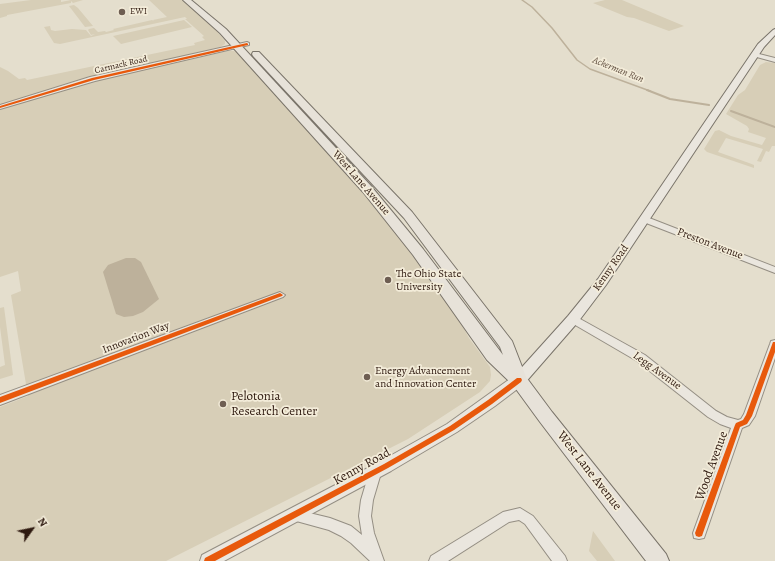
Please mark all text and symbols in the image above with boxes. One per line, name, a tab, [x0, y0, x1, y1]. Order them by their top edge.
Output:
marker: EWI	[117, 7, 127, 17]
place label: EWI	[130, 7, 147, 17]
street label: Carmack Road	[94, 54, 148, 76]
water label: Ackerman Run	[591, 54, 645, 86]
street label: West Lane Avenue	[329, 148, 393, 218]
street label: Preston Avenue	[675, 225, 745, 263]
street label: Kenny Road	[590, 242, 632, 294]
place label: The Ohio State University	[396, 267, 461, 293]
marker: The Ohio State University	[383, 275, 393, 285]
street label: Innovation Way	[101, 319, 171, 357]
street label: Legg Avenue	[630, 349, 684, 393]
place label: Energy Advancement and Innovation Center	[375, 364, 476, 390]
marker: Energy Advancement and Innovation Center	[362, 372, 372, 382]
place label: Pelotonia Research Center	[231, 389, 317, 420]
marker: Pelotonia Research Center	[218, 399, 228, 409]
street label: West Lane Avenue	[553, 428, 625, 514]
street label: Wood Avenue	[692, 429, 732, 503]
street label: Kenny Road	[331, 445, 393, 489]
north arrow	[12, 509, 52, 549]
text: N	[34, 515, 51, 530]

